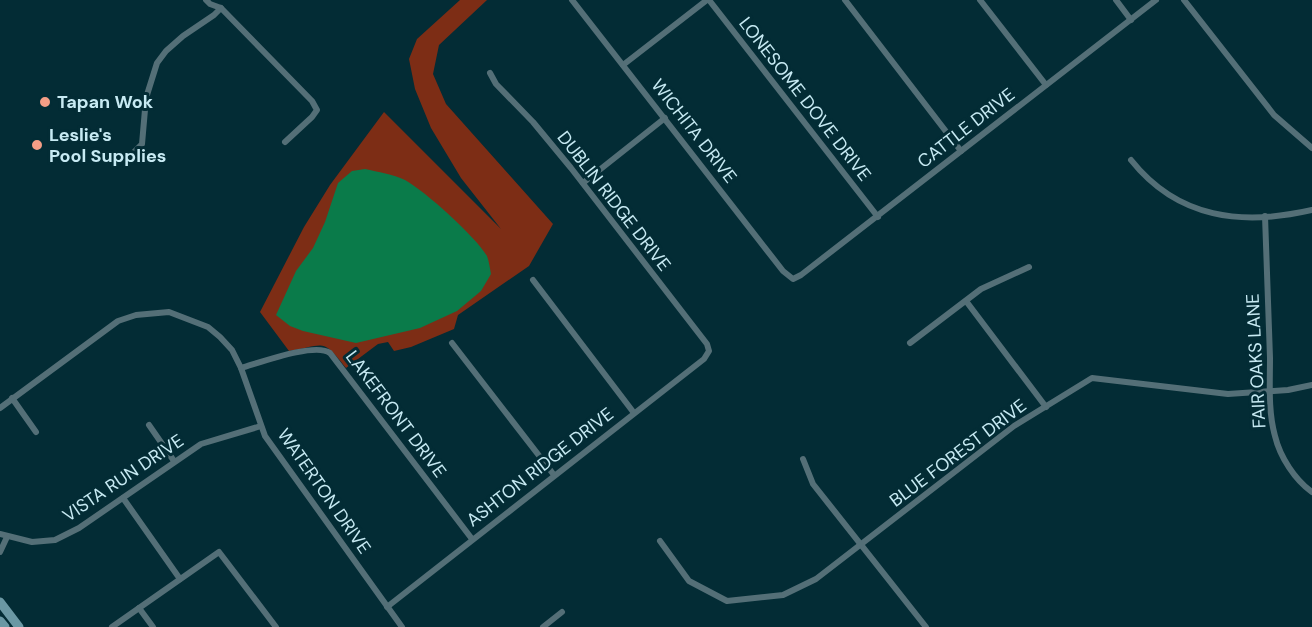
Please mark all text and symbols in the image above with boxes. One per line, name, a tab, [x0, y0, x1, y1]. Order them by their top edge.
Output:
street label: LONESOME DOVE DRIVE	[733, 12, 877, 186]
street label: WICHITA DRIVE	[646, 74, 742, 188]
street label: CATTLE DRIVE	[912, 82, 1020, 174]
place label: Tapan Wok	[57, 90, 154, 114]
marker: Tapan Wok	[38, 95, 52, 109]
place label: Leslie's Pool Supplies	[49, 123, 166, 168]
street label: DUBLIN RIDGE DRIVE	[552, 126, 676, 276]
marker: Leslie's Pool Supplies	[30, 138, 44, 152]
street label: FAIR OAKS LANE	[1240, 293, 1272, 429]
street label: LAKEFRONT DRIVE	[340, 346, 452, 482]
street label: BLUE FOREST DRIVE	[885, 394, 1031, 512]
street label: ASHTON RIDGE DRIVE	[461, 402, 619, 532]
street label: WATERTON DRIVE	[272, 424, 376, 558]
street label: VISTA RUN DRIVE	[58, 429, 188, 527]

